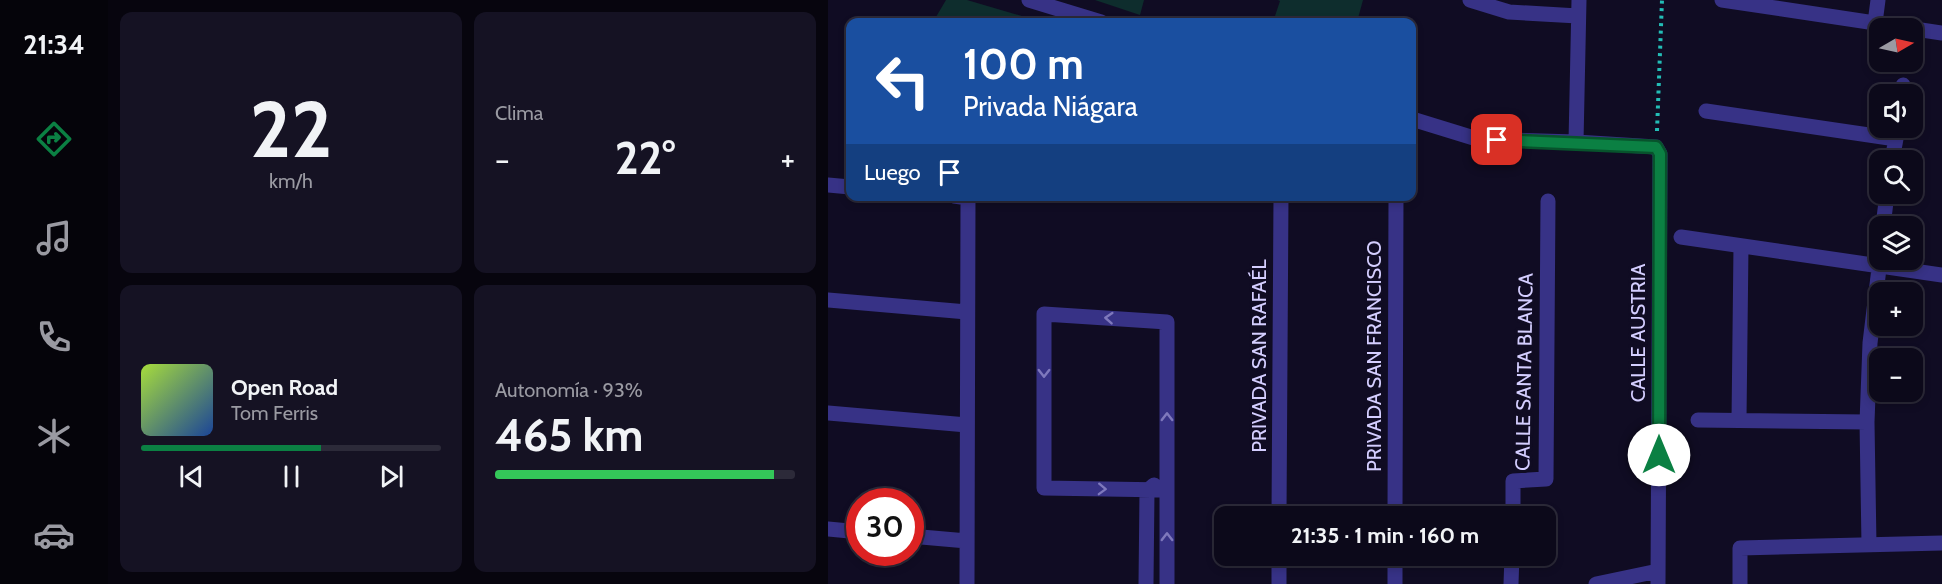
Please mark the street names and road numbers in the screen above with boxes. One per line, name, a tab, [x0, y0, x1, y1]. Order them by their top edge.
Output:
street label: PRIVADA SAN FRANCISCO	[1362, 240, 1386, 472]
street label: PRIVADA SAN RAFAÉL	[1247, 259, 1271, 453]
street label: CALLE AUSTRIA	[1626, 263, 1650, 402]
street label: CALLE SANTA BLANCA	[1510, 272, 1538, 471]

